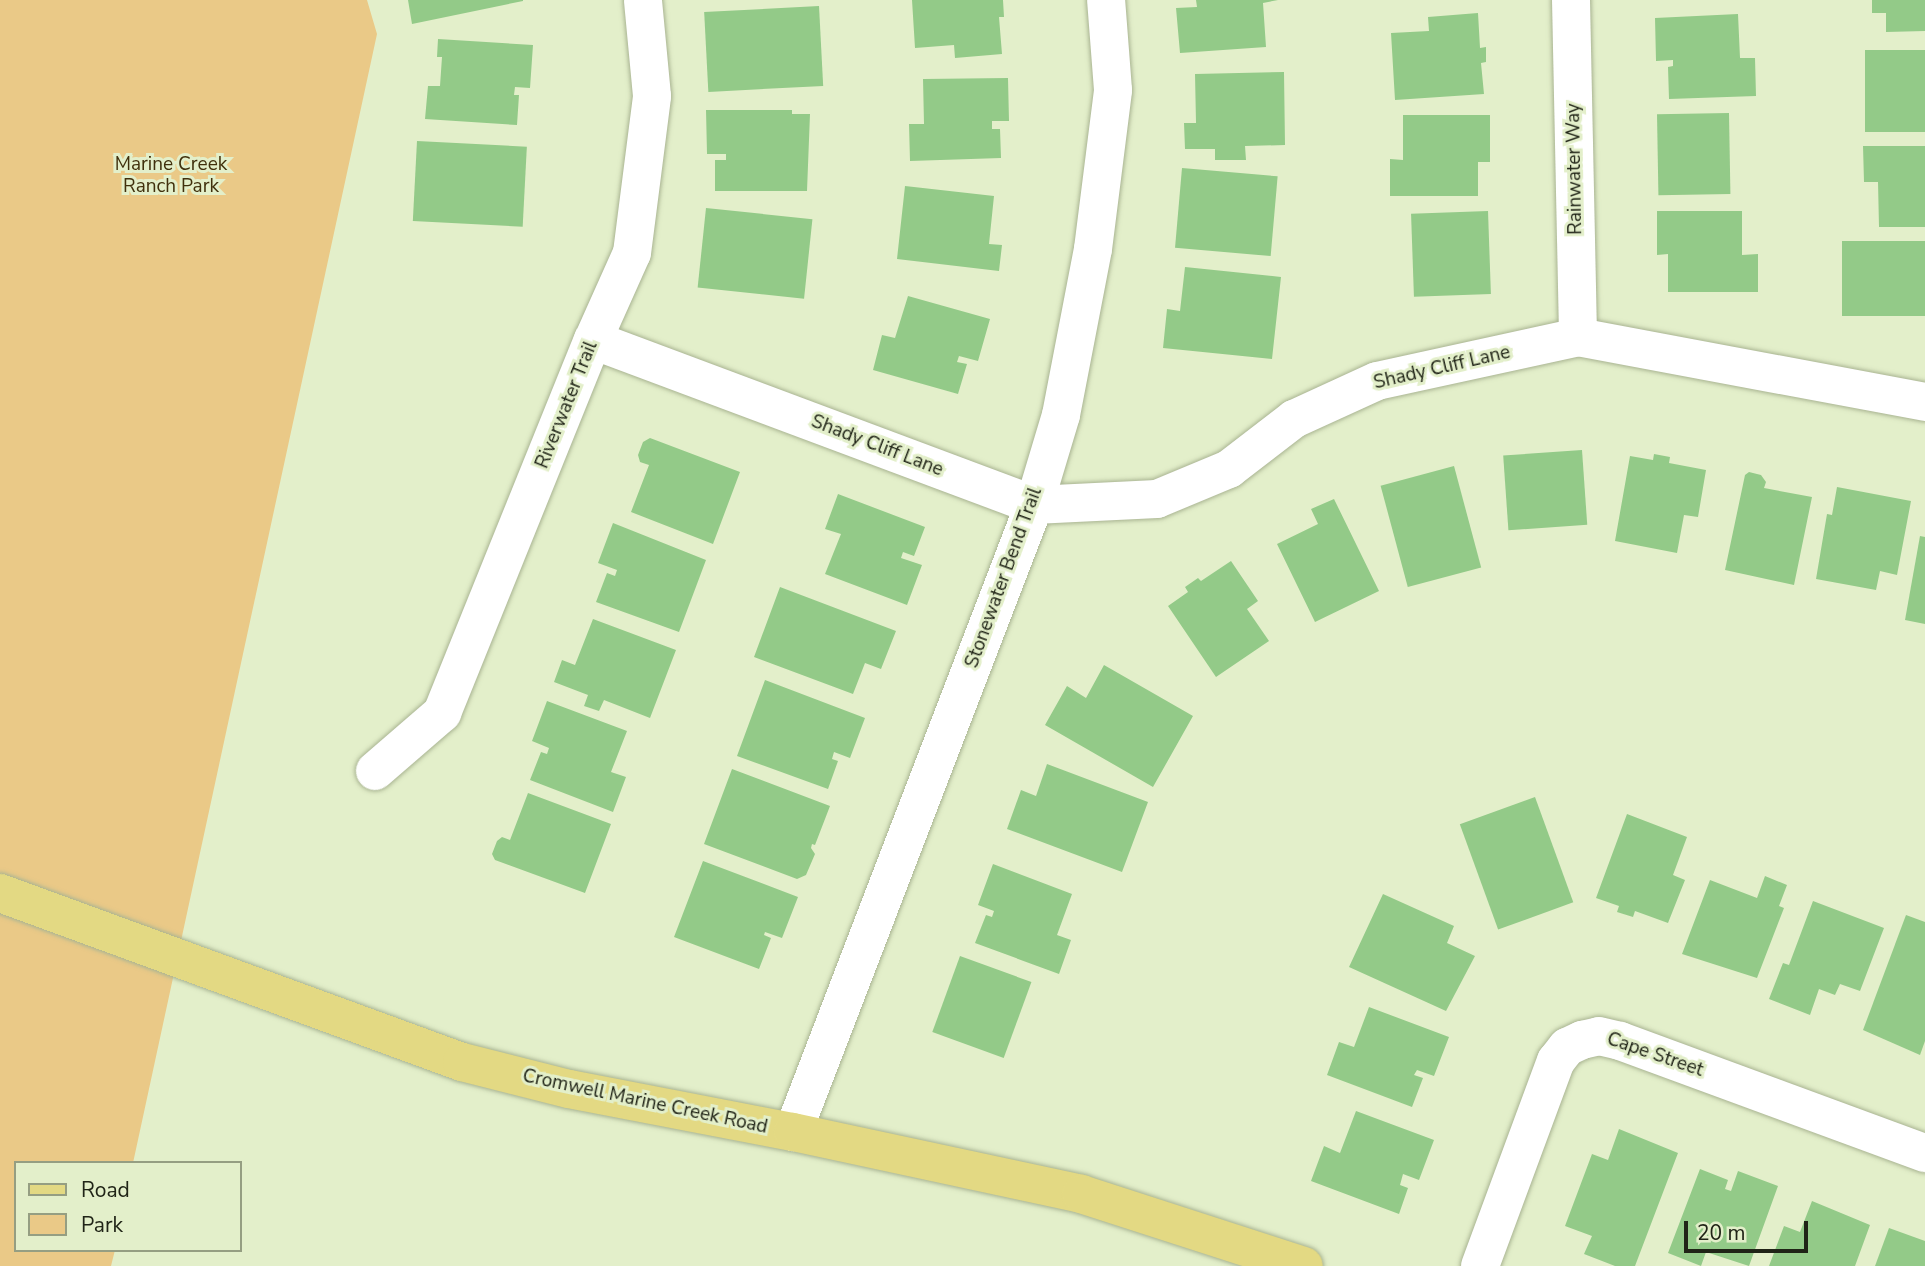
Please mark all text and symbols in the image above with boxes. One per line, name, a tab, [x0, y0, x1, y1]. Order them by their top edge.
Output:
street label: Rainwater Way	[1562, 103, 1588, 235]
park label: Marine Creek Ranch Park	[115, 154, 227, 198]
street label: Riverwater Trail	[531, 338, 603, 472]
street label: Shady Cliff Lane	[1371, 341, 1513, 395]
street label: Shady Cliff Lane	[808, 410, 946, 482]
street label: Stonewater Bend Trail	[961, 485, 1047, 671]
street label: Cape Street	[1604, 1028, 1706, 1082]
street label: Cromwell Marine Creek Road	[520, 1065, 770, 1139]
legend	[14, 1161, 242, 1252]
text: Road	[81, 1176, 130, 1204]
scale bar	[1687, 1206, 1811, 1250]
text: Park	[81, 1211, 123, 1239]
text: 20 m	[1697, 1219, 1746, 1247]

